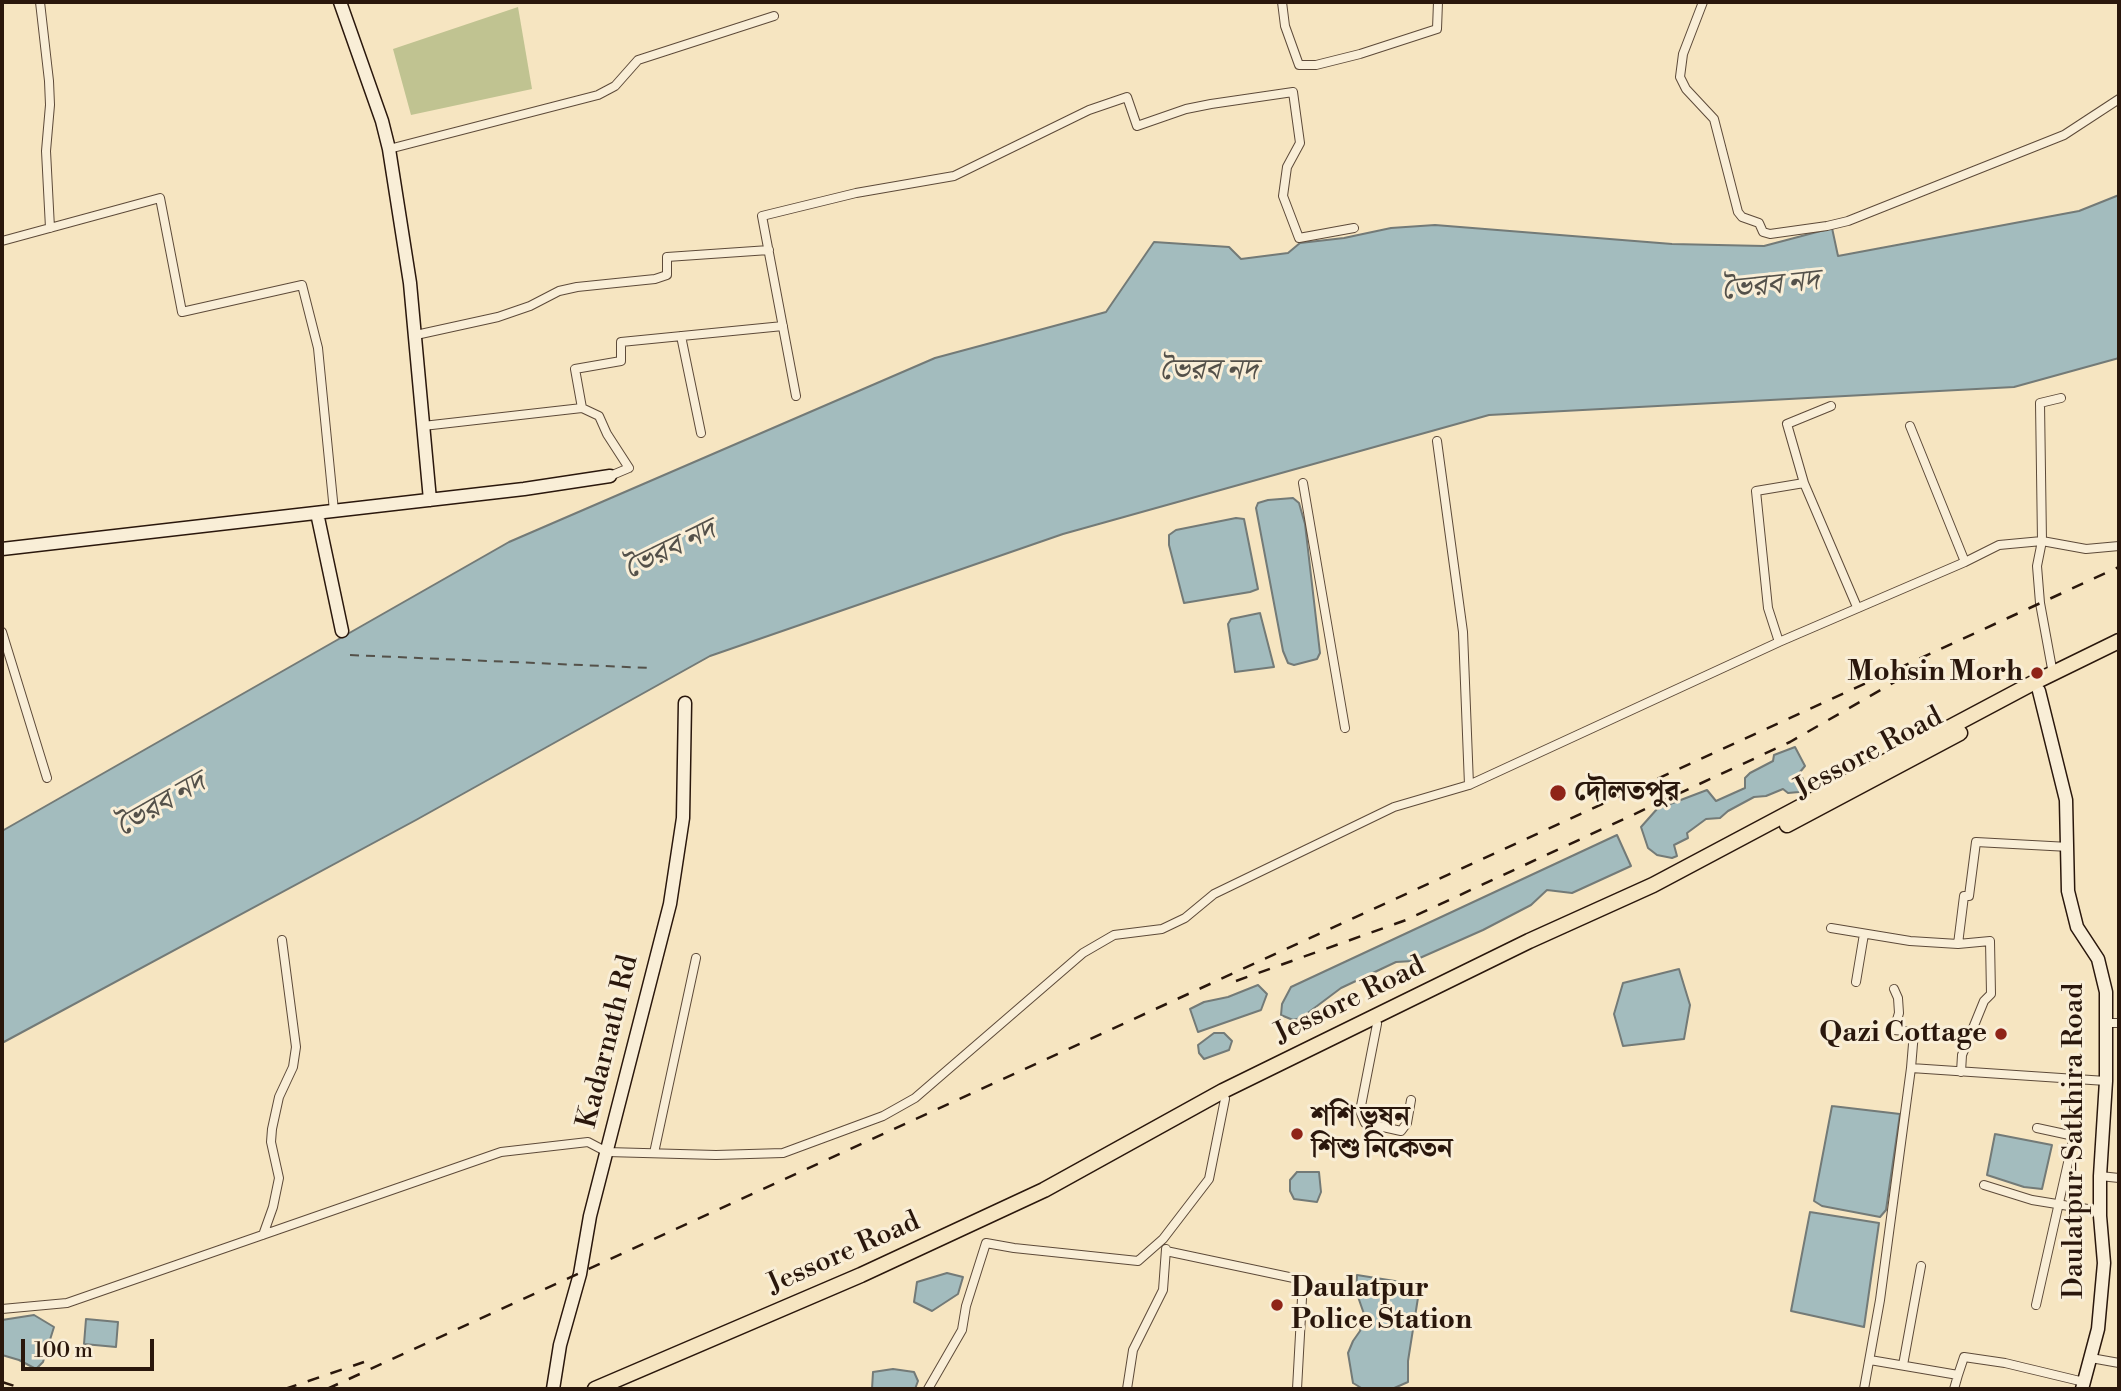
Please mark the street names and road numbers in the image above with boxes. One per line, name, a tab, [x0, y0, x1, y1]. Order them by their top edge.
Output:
street label: Jessore Road	[1789, 701, 1949, 807]
street label: Jessore Road	[1269, 950, 1431, 1052]
street label: Kadarnath Rd	[571, 952, 647, 1132]
street label: Daulatpur-Satkhira Road	[2058, 983, 2092, 1299]
street label: Jessore Road	[763, 1205, 925, 1303]

